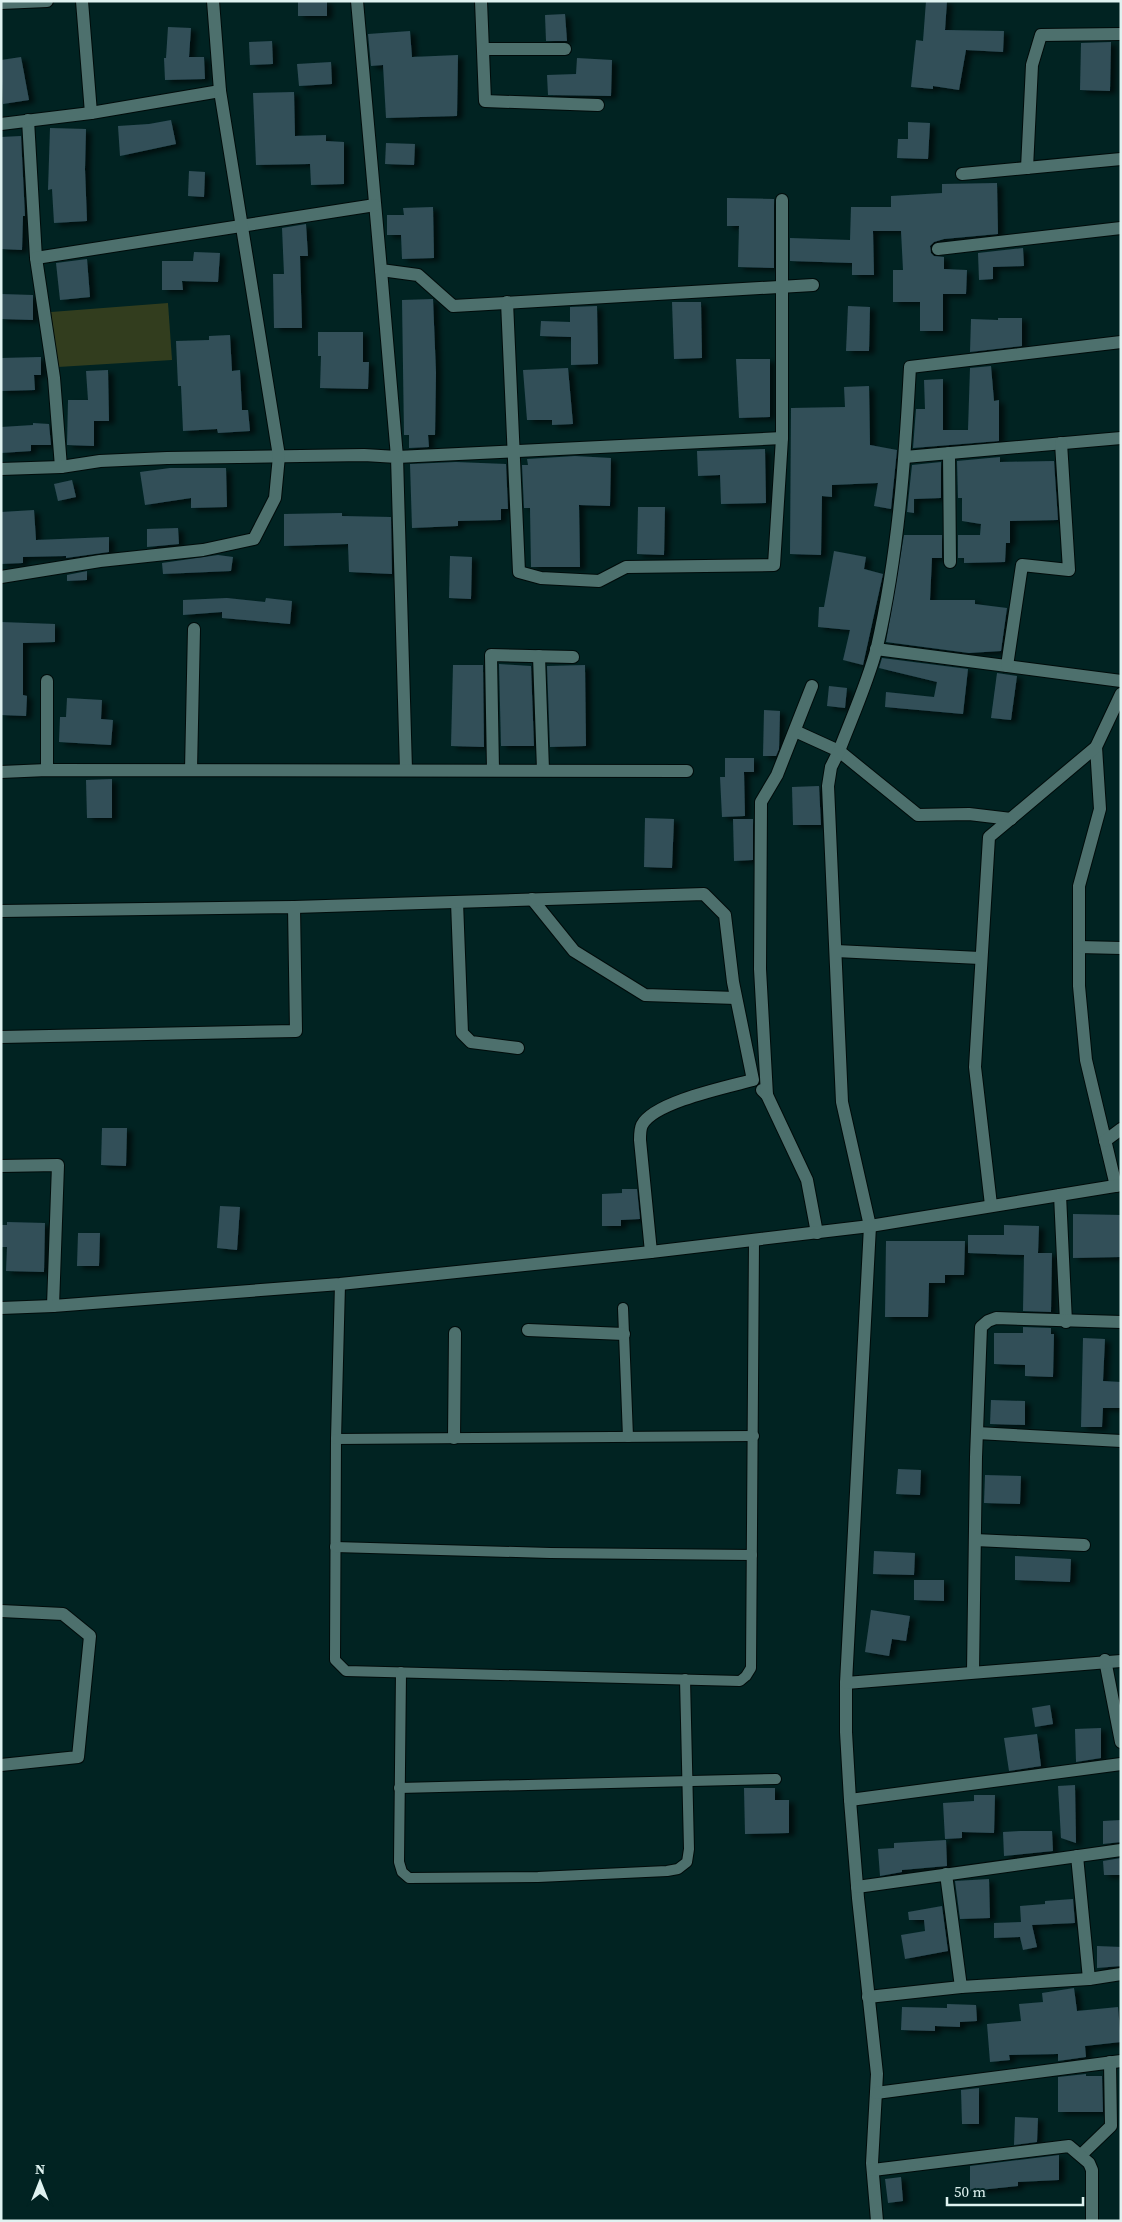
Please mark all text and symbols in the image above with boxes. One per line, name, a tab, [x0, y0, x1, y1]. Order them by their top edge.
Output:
north arrow	[15, 2157, 65, 2207]
text: N	[35, 2159, 45, 2179]
scale bar	[947, 2174, 1083, 2206]
text: 50 m	[954, 2181, 986, 2202]

